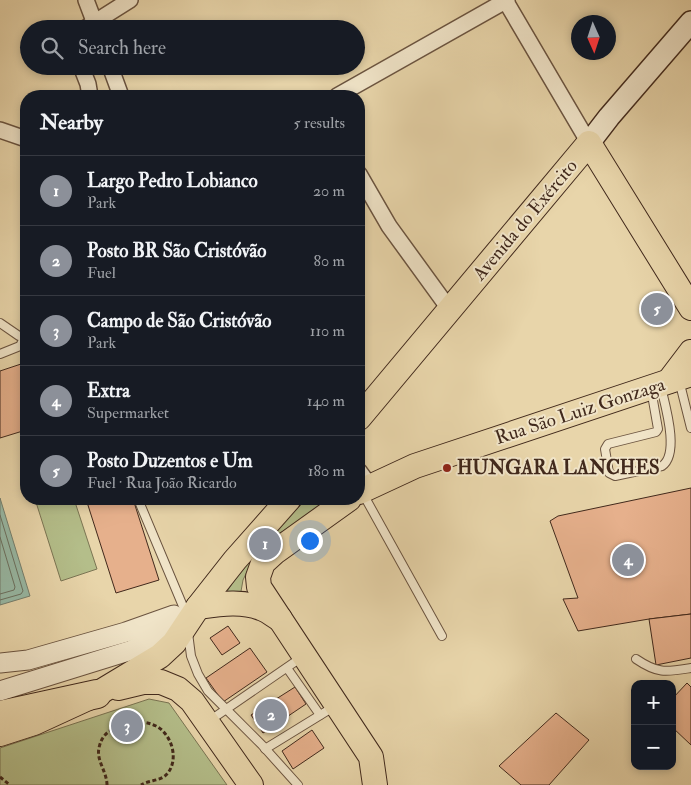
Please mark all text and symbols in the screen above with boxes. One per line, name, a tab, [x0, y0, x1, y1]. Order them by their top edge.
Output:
north arrow	[571, 15, 616, 60]
search box	[20, 20, 365, 75]
icon: search	[38, 34, 66, 62]
text: Search here	[78, 36, 166, 60]
text: Nearby	[40, 109, 103, 136]
text: 5 results	[294, 113, 345, 133]
street label: Avenida do Exército	[467, 155, 583, 286]
text: Largo Pedro Lobianco	[87, 169, 258, 193]
text: 1	[53, 181, 59, 201]
text: 20 m	[313, 181, 345, 201]
text: Park	[87, 193, 116, 213]
text: Posto BR São Cristóvão	[87, 239, 266, 263]
text: 2	[52, 251, 60, 271]
text: 80 m	[314, 251, 345, 271]
text: Fuel	[87, 263, 116, 283]
pin: 5	[641, 290, 673, 328]
text: Campo de São Cristóvão	[87, 309, 271, 333]
text: 3	[53, 321, 59, 341]
text: 110 m	[310, 321, 345, 341]
text: Park	[87, 333, 116, 353]
street label: Rua São Luiz Gonzaga	[492, 372, 668, 450]
text: Extra	[87, 379, 130, 403]
text: 4	[52, 391, 60, 411]
text: 140 m	[307, 391, 345, 411]
text: Supermarket	[87, 403, 169, 423]
text: Posto Duzentos e Um	[87, 449, 253, 473]
place label: HUNGARA LANCHES	[457, 456, 660, 480]
text: 5	[52, 461, 60, 481]
text: 180 m	[308, 461, 345, 481]
marker: HUNGARA LANCHES	[441, 462, 453, 474]
text: Fuel · Rua João Ricardo	[87, 473, 237, 493]
pin: 1	[249, 525, 281, 563]
your location	[297, 528, 323, 554]
pin: 4	[612, 541, 644, 579]
map controls	[631, 680, 676, 770]
button: +	[631, 680, 676, 725]
pin: 2	[255, 696, 287, 734]
pin: 3	[111, 707, 143, 745]
button: −	[631, 725, 676, 770]

